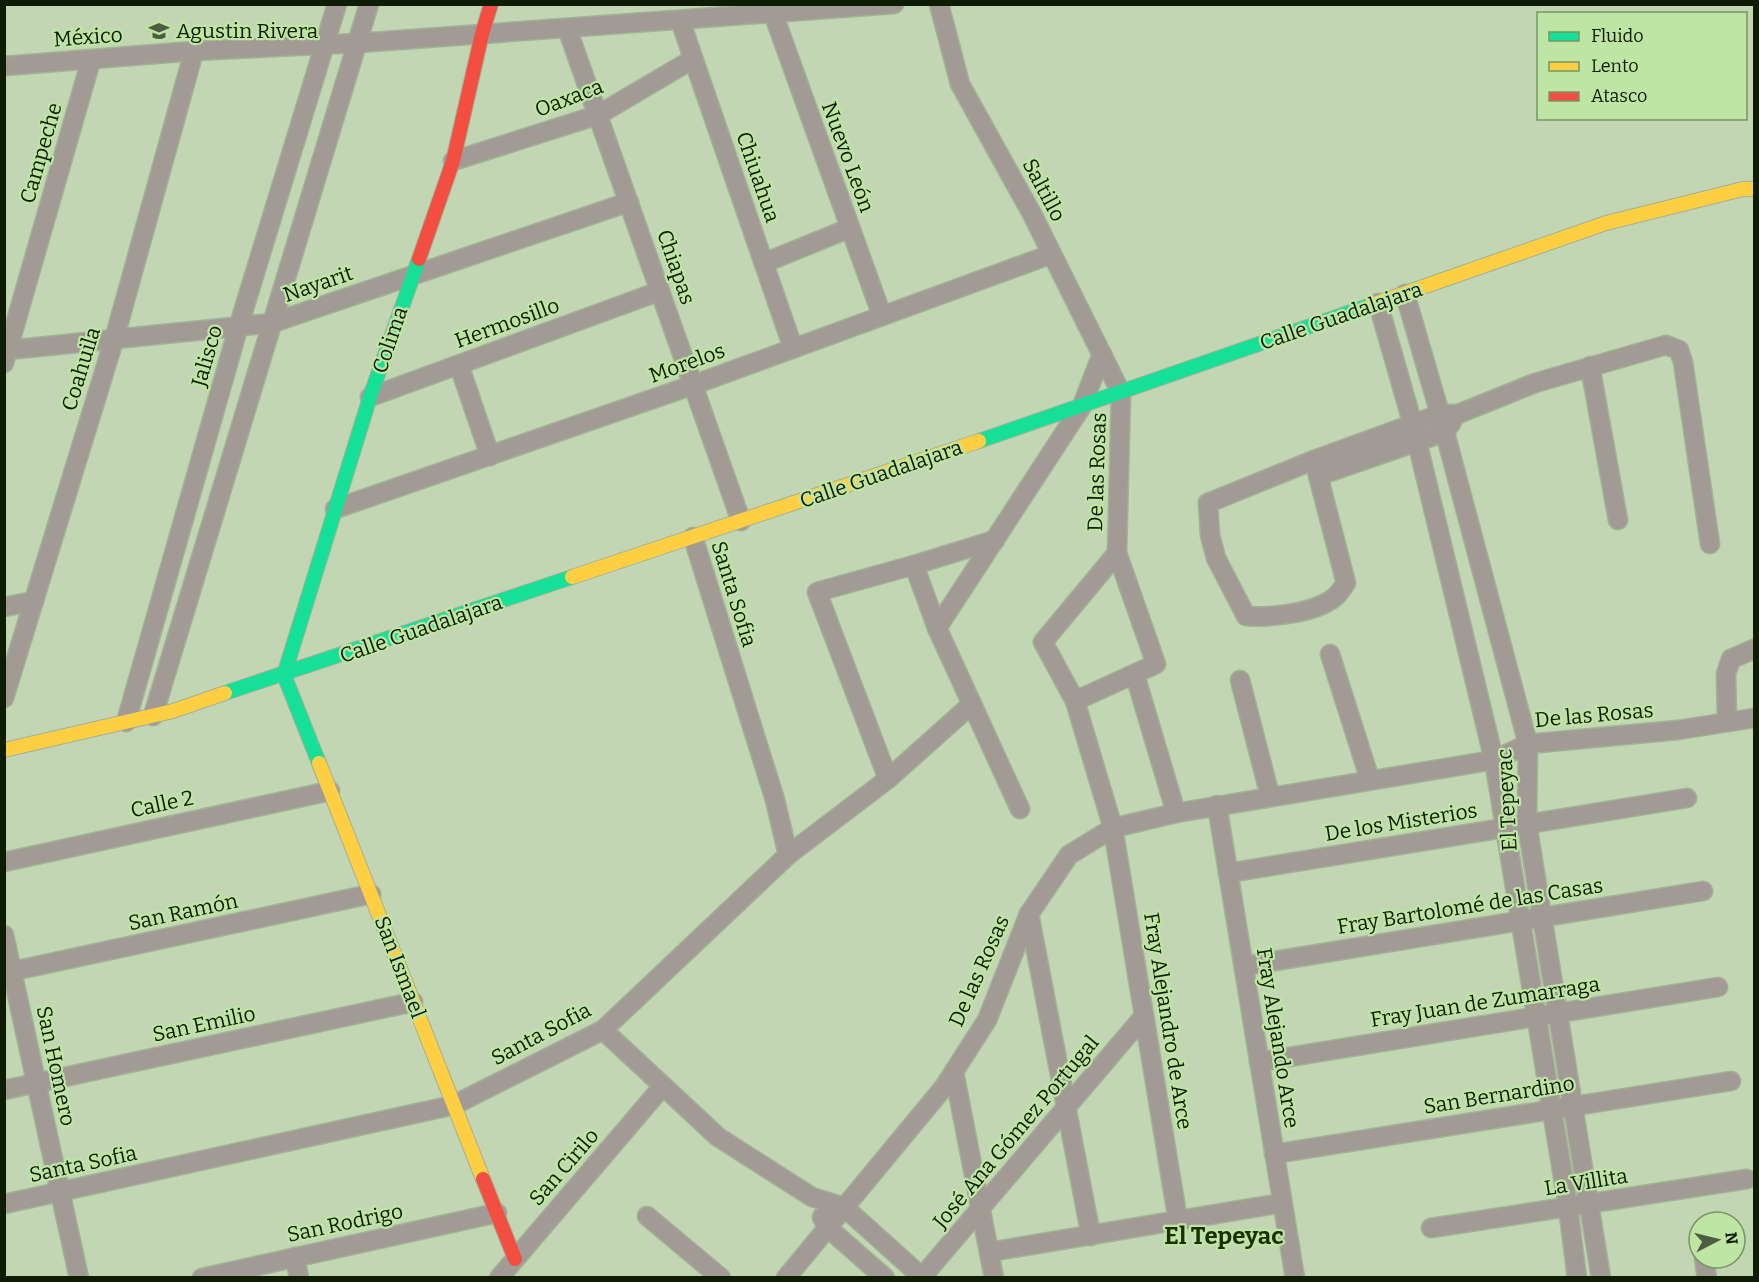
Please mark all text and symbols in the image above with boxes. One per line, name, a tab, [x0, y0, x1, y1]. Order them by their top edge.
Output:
legend	[1537, 12, 1747, 120]
place label: Agustin Rivera	[176, 18, 319, 44]
school or university icon: Agustin Rivera	[147, 19, 171, 43]
street label: México	[53, 22, 123, 52]
text: Fluido	[1591, 25, 1644, 47]
text: Lento	[1591, 55, 1639, 77]
street label: Oaxaca	[531, 73, 607, 123]
text: Atasco	[1591, 85, 1647, 107]
street label: Nuevo León	[816, 98, 880, 216]
street label: Campeche	[14, 100, 68, 206]
street label: Chiuahua	[730, 128, 786, 226]
street label: Saltillo	[1017, 154, 1071, 226]
street label: Chiapas	[651, 226, 701, 308]
street label: Nayarit	[280, 260, 357, 308]
street label: Calle Guadalajara	[1256, 276, 1426, 356]
street label: Hermosillo	[451, 292, 563, 354]
street label: Colima	[366, 303, 414, 377]
street label: Jalisco	[186, 322, 228, 391]
street label: Coahuila	[56, 324, 106, 414]
street label: Morelos	[645, 337, 729, 389]
street label: De las Rosas	[1082, 412, 1112, 532]
street label: Calle Guadalajara	[796, 434, 966, 514]
street label: Santa Sofia	[706, 538, 763, 651]
street label: Calle Guadalajara	[336, 589, 506, 669]
street label: De las Rosas	[1534, 697, 1654, 733]
street label: El Tepeyac	[1491, 748, 1523, 852]
street label: Calle 2	[128, 785, 196, 823]
street label: De los Misterios	[1323, 797, 1479, 847]
street label: Fray Bartolomé de las Casas	[1335, 872, 1605, 940]
street label: San Ramón	[126, 888, 240, 936]
street label: De las Rosas	[943, 911, 1015, 1031]
street label: Fray Alejandro de Arce	[1138, 911, 1198, 1131]
street label: San Ismael	[369, 912, 431, 1022]
street label: Fray Alejando Arce	[1251, 946, 1305, 1130]
street label: Fray Juan de Zumarraga	[1368, 971, 1602, 1033]
street label: Santa Sofia	[487, 997, 596, 1071]
street label: San Emilio	[150, 1000, 258, 1048]
street label: San Homero	[31, 1004, 81, 1128]
street label: José Ana Gómez Portugal	[927, 1030, 1105, 1235]
street label: San Bernardino	[1422, 1070, 1576, 1120]
street label: San Cirilo	[523, 1123, 605, 1211]
street label: Santa Sofia	[27, 1140, 140, 1188]
street label: La Villita	[1542, 1163, 1630, 1201]
street label: San Rodrigo	[285, 1198, 405, 1248]
north arrow	[1687, 1210, 1747, 1270]
district label: El Tepeyac	[1164, 1222, 1284, 1250]
text: N	[1721, 1231, 1742, 1246]

